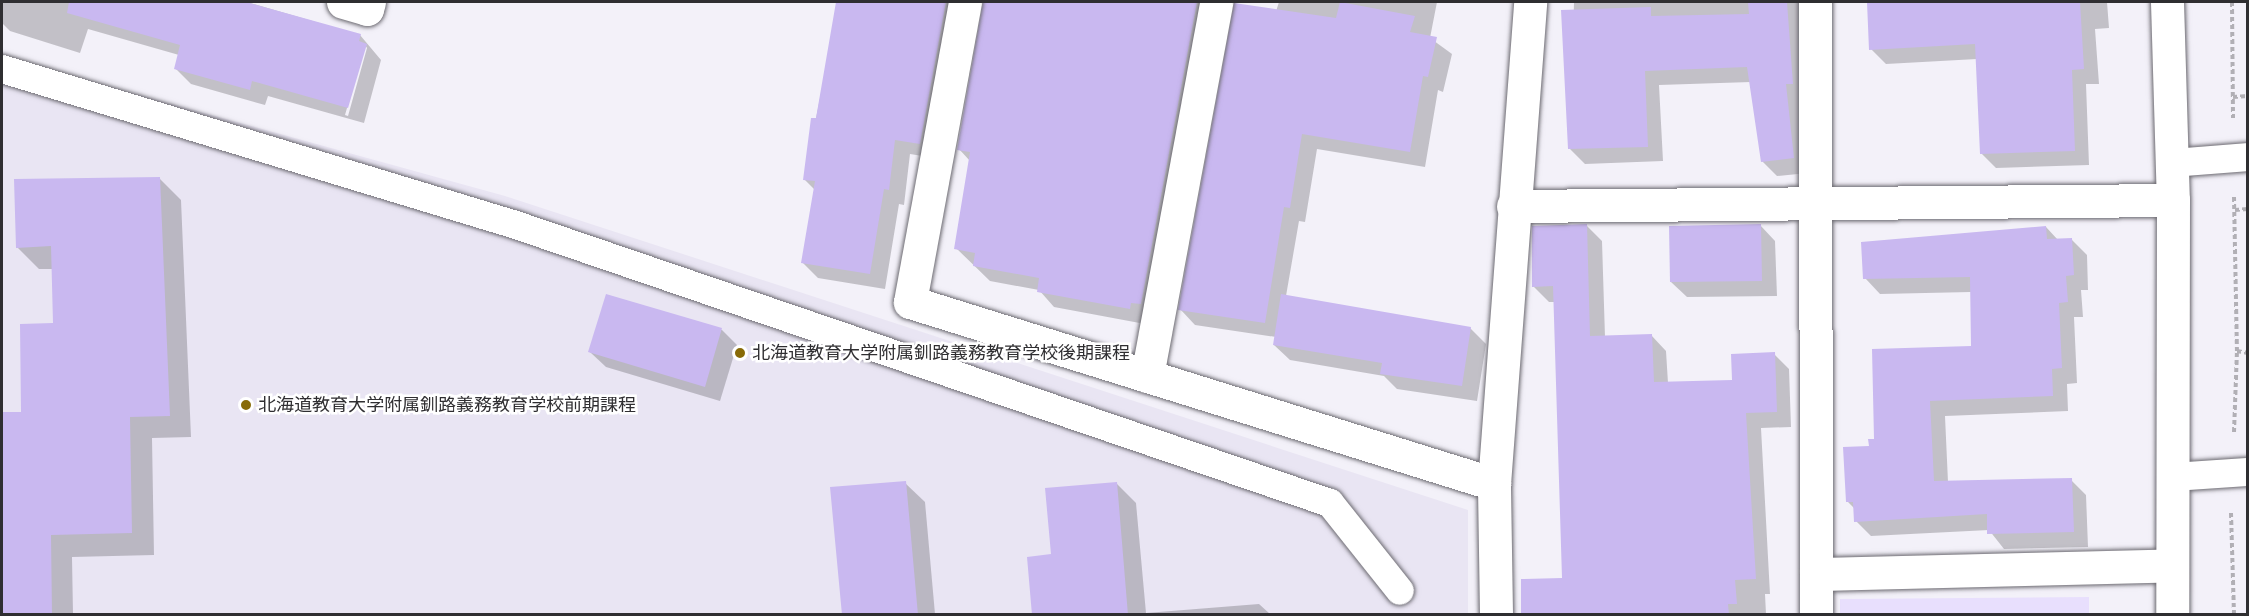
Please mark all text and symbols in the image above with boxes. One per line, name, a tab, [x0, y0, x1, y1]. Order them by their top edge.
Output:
place label: 北海道教育大学附属釧路義務教育学校後期課程	[752, 342, 1130, 364]
marker: 北海道教育大学附属釧路義務教育学校後期課程	[733, 346, 747, 360]
place label: 北海道教育大学附属釧路義務教育学校前期課程	[258, 394, 636, 416]
marker: 北海道教育大学附属釧路義務教育学校前期課程	[239, 398, 253, 412]

